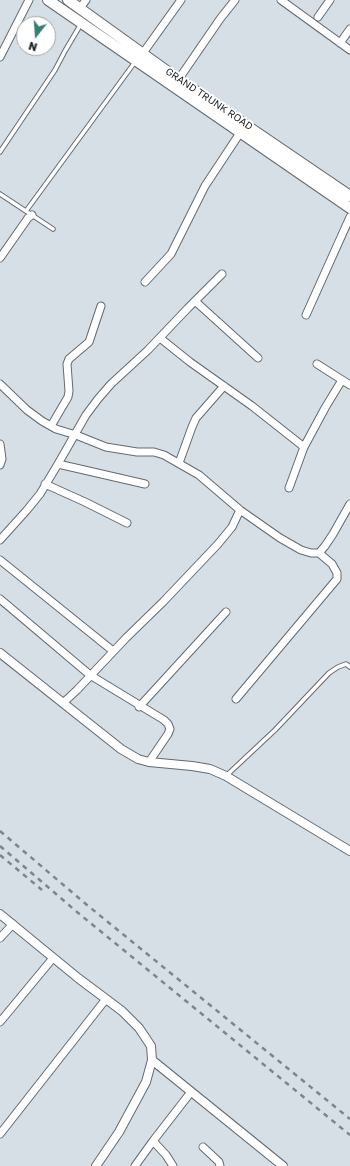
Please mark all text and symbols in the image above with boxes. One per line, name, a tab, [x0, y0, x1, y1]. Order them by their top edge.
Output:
north arrow	[16, 16, 56, 56]
text: N	[27, 40, 39, 54]
street label: GRAND TRUNK ROAD	[163, 65, 255, 133]

